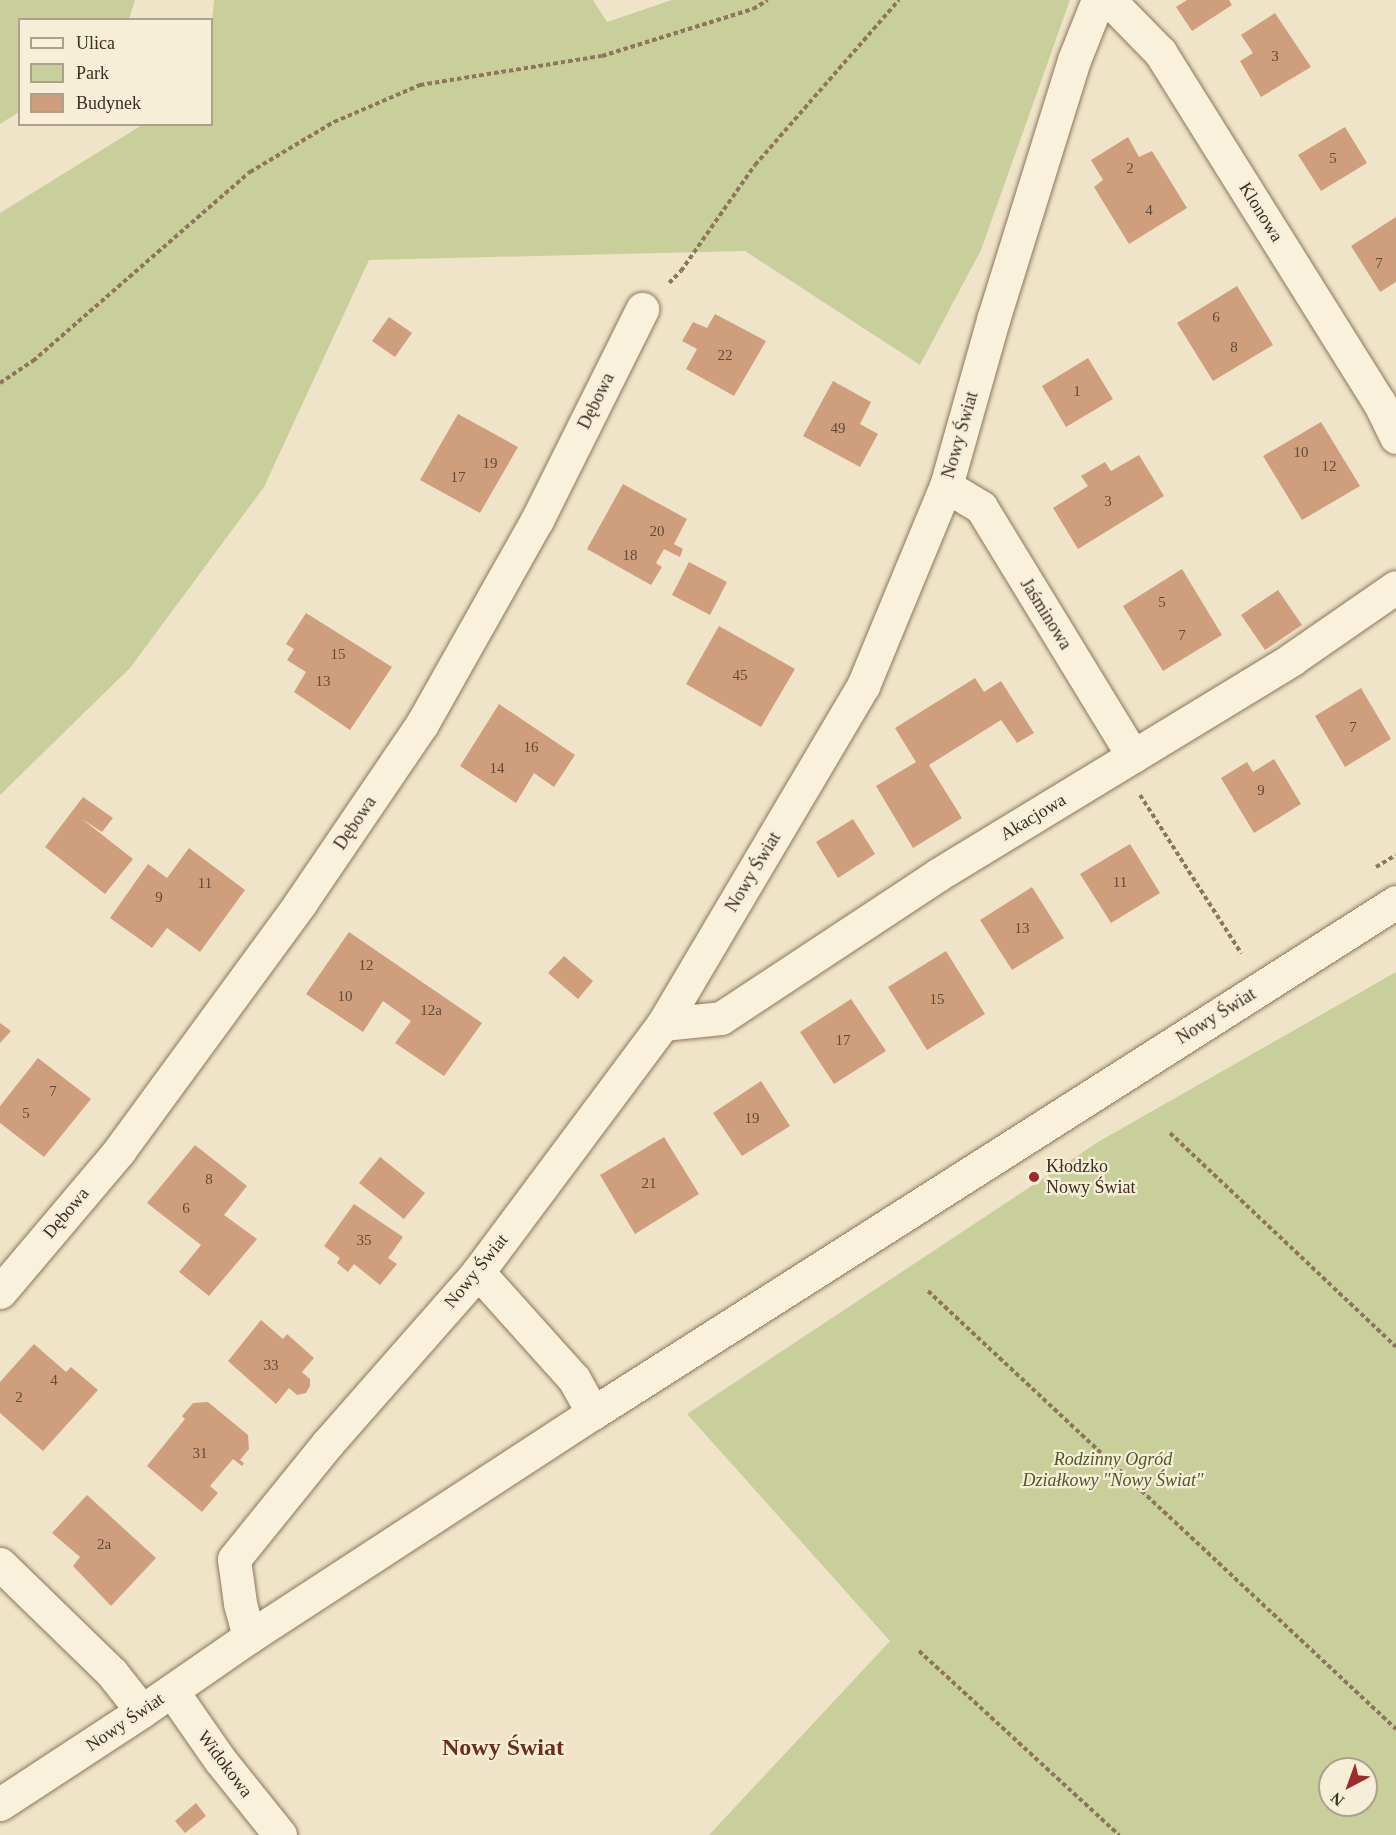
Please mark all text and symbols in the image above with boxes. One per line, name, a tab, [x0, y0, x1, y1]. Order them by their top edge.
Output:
legend	[18, 18, 213, 126]
text: Ulica	[76, 33, 115, 53]
house number: 3	[1271, 48, 1279, 66]
text: Park	[76, 63, 109, 83]
text: Budynek	[76, 93, 141, 113]
house number: 5	[1329, 150, 1337, 168]
house number: 2	[1126, 160, 1134, 178]
street label: Klonowa	[1234, 178, 1288, 246]
house number: 4	[1145, 202, 1153, 220]
house number: 7	[1375, 255, 1383, 273]
house number: 6	[1212, 309, 1220, 327]
house number: 8	[1230, 339, 1238, 357]
house number: 22	[718, 347, 732, 365]
street label: Dębowa	[573, 369, 619, 433]
house number: 1	[1073, 383, 1081, 401]
street label: Nowy Świat	[937, 389, 983, 481]
house number: 49	[830, 420, 846, 438]
house number: 10	[1294, 444, 1308, 462]
house number: 19	[482, 455, 498, 473]
house number: 12	[1322, 458, 1336, 476]
house number: 17	[450, 469, 466, 487]
house number: 3	[1104, 493, 1112, 511]
house number: 20	[650, 523, 664, 541]
house number: 18	[622, 547, 638, 565]
street label: Jaśminowa	[1016, 574, 1076, 654]
house number: 5	[1158, 594, 1166, 612]
house number: 7	[1178, 627, 1186, 645]
house number: 15	[330, 646, 346, 664]
house number: 45	[732, 667, 748, 685]
house number: 13	[316, 673, 330, 691]
house number: 7	[1349, 719, 1357, 737]
house number: 16	[524, 739, 538, 757]
house number: 14	[490, 760, 504, 778]
house number: 9	[1257, 782, 1265, 800]
street label: Akacjowa	[996, 789, 1070, 845]
street label: Dębowa	[329, 792, 381, 854]
street label: Nowy Świat	[721, 828, 785, 916]
house number: 11	[1113, 874, 1127, 892]
house number: 11	[198, 875, 212, 893]
house number: 9	[155, 889, 163, 907]
house number: 13	[1014, 920, 1030, 938]
house number: 12	[358, 957, 374, 975]
street label: Nowy Świat	[1172, 983, 1260, 1049]
house number: 10	[338, 988, 352, 1006]
house number: 15	[930, 991, 944, 1009]
house number: 12a	[420, 1002, 442, 1020]
house number: 17	[836, 1032, 850, 1050]
house number: 7	[49, 1083, 57, 1101]
house number: 5	[22, 1105, 30, 1123]
house number: 19	[744, 1110, 760, 1128]
place label: Kłodzko Nowy Świat	[1046, 1156, 1135, 1198]
marker: Kłodzko Nowy Świat	[1027, 1170, 1041, 1184]
house number: 8	[205, 1171, 213, 1189]
house number: 21	[642, 1175, 656, 1193]
street label: Dębowa	[38, 1183, 94, 1243]
house number: 6	[182, 1200, 190, 1218]
street label: Nowy Świat	[439, 1229, 513, 1313]
house number: 35	[356, 1232, 372, 1250]
house number: 33	[264, 1357, 278, 1375]
house number: 4	[50, 1372, 58, 1390]
house number: 2	[15, 1389, 23, 1407]
house number: 31	[192, 1445, 208, 1463]
park label: Rodzinny Ogród Działkowy "Nowy Świat"	[1022, 1449, 1204, 1492]
house number: 2a	[97, 1536, 111, 1554]
street label: Nowy Świat	[82, 1688, 168, 1756]
street label: Widokowa	[193, 1726, 257, 1802]
district label: Nowy Świat	[442, 1734, 564, 1762]
north arrow	[1318, 1757, 1378, 1817]
text: N	[1327, 1789, 1347, 1810]

